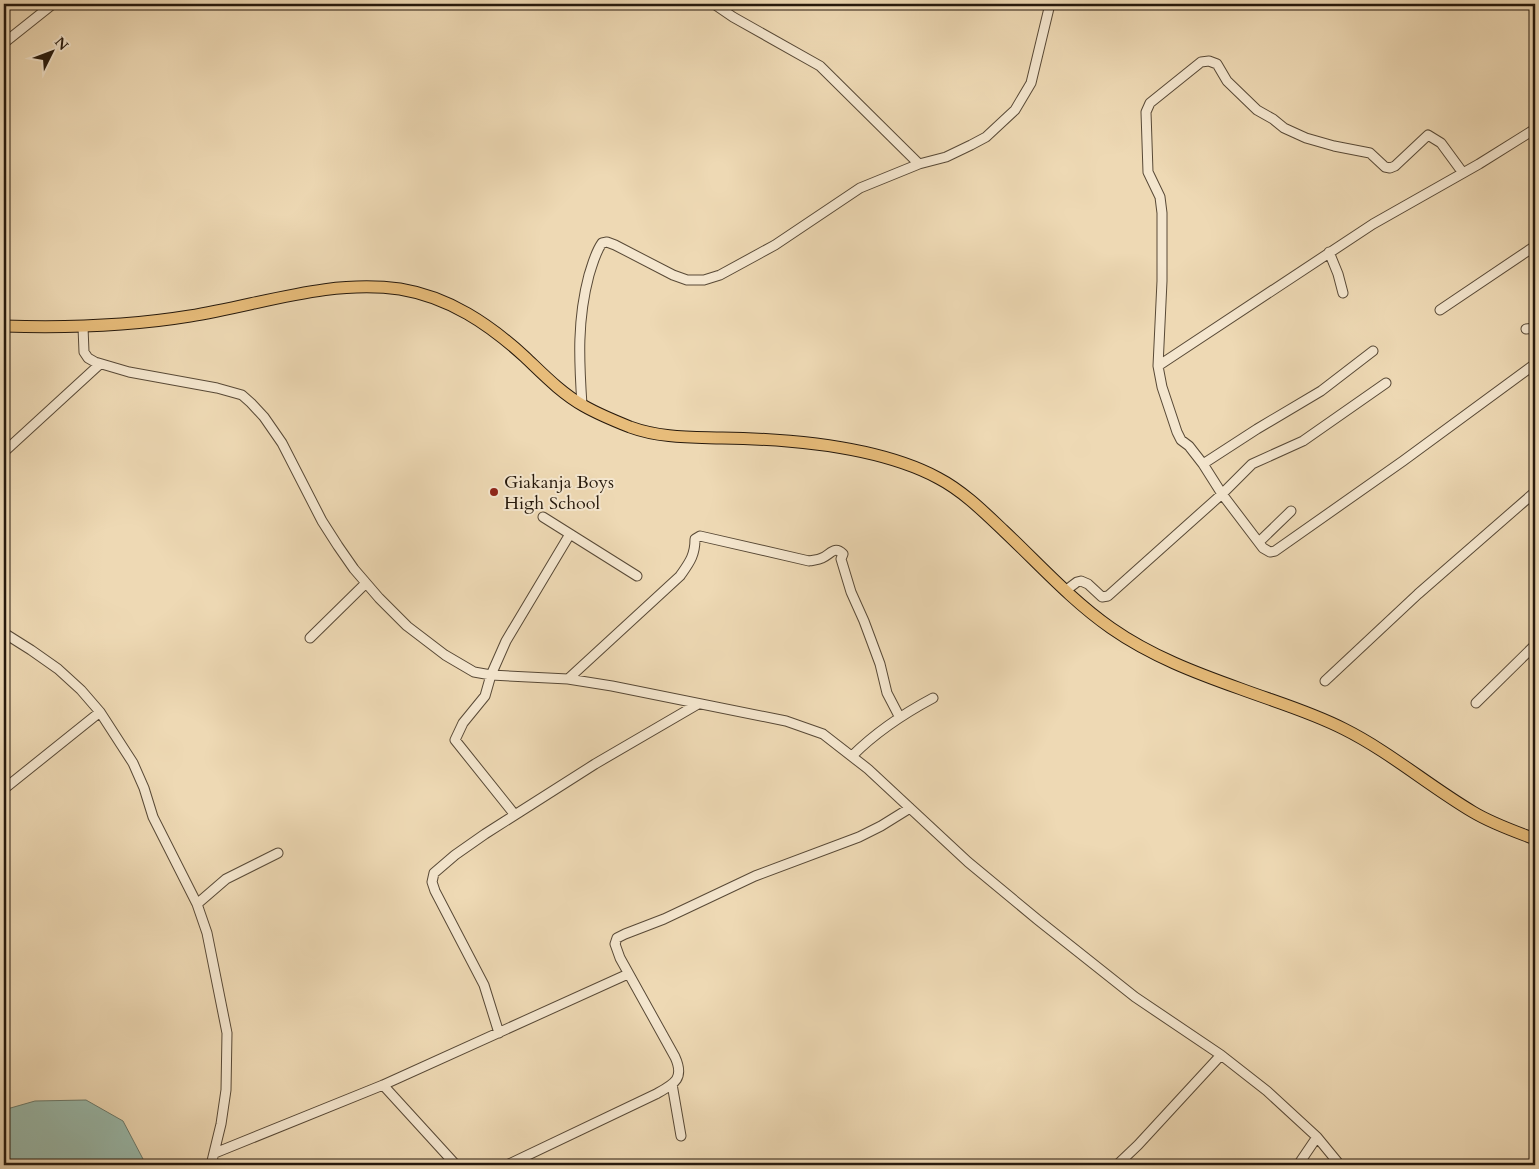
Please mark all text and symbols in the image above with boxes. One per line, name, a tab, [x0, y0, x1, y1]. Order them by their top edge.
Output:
north arrow	[28, 28, 78, 78]
text: N	[50, 33, 72, 55]
place label: Giakanja Boys High School	[504, 470, 614, 516]
marker: Giakanja Boys High School	[488, 486, 500, 498]

